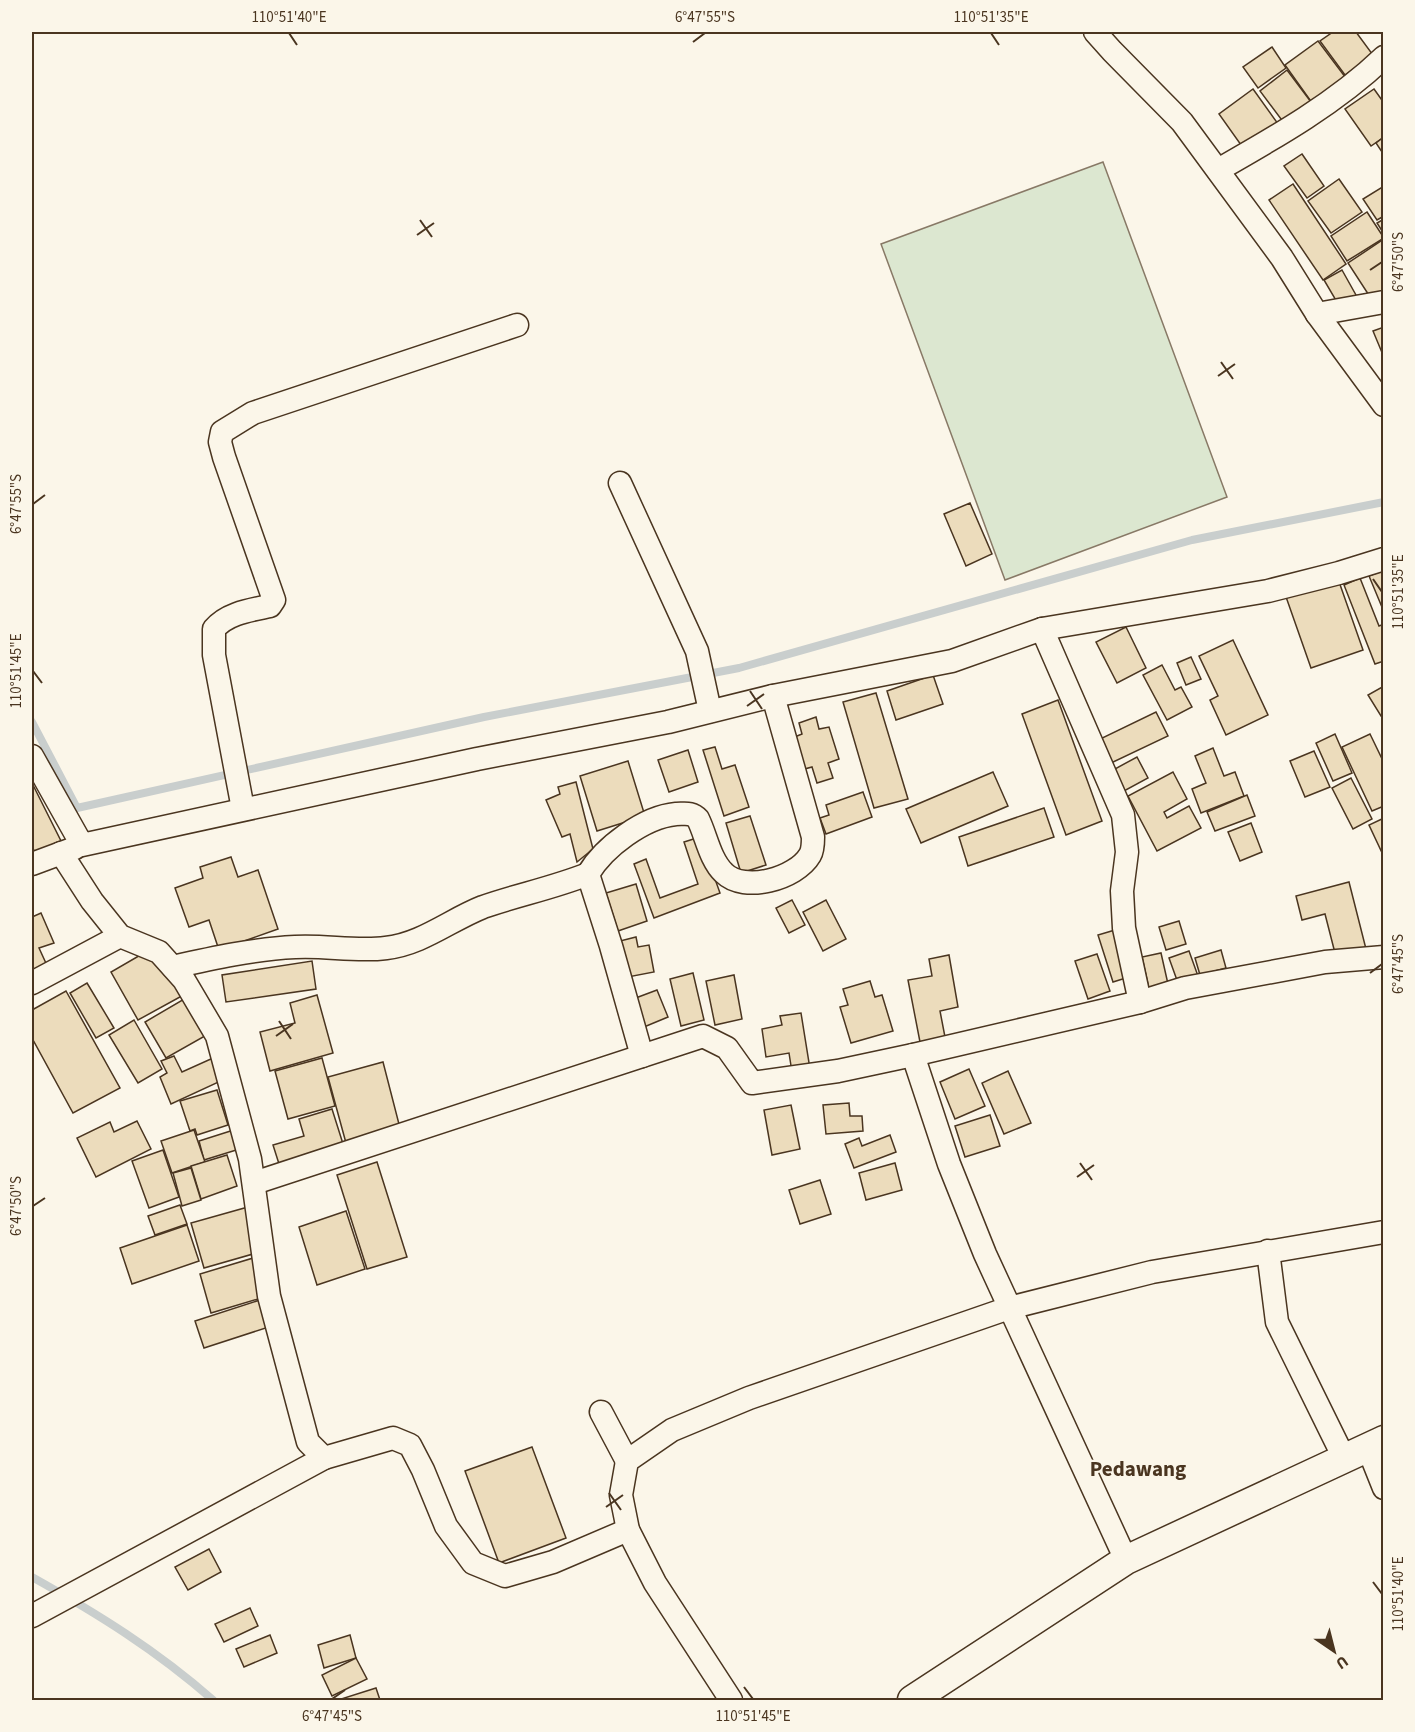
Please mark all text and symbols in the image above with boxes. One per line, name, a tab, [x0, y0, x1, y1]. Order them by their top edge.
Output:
text: 110°51'40"E	[251, 7, 327, 28]
text: 6°47'55"S	[675, 7, 735, 28]
text: 110°51'35"E	[953, 7, 1029, 28]
text: 6°47'50"S	[1388, 232, 1409, 292]
text: 6°47'55"S	[6, 474, 27, 534]
text: 110°51'35"E	[1388, 554, 1409, 630]
text: 110°51'45"E	[6, 633, 27, 709]
text: 6°47'45"S	[1388, 934, 1409, 994]
text: 6°47'50"S	[6, 1176, 27, 1236]
district label: Pedawang	[1090, 1454, 1186, 1484]
text: 110°51'40"E	[1388, 1556, 1409, 1632]
north arrow	[1304, 1621, 1364, 1681]
text: U	[1331, 1650, 1353, 1675]
text: 6°47'45"S	[302, 1706, 362, 1727]
text: 110°51'45"E	[715, 1706, 791, 1727]

